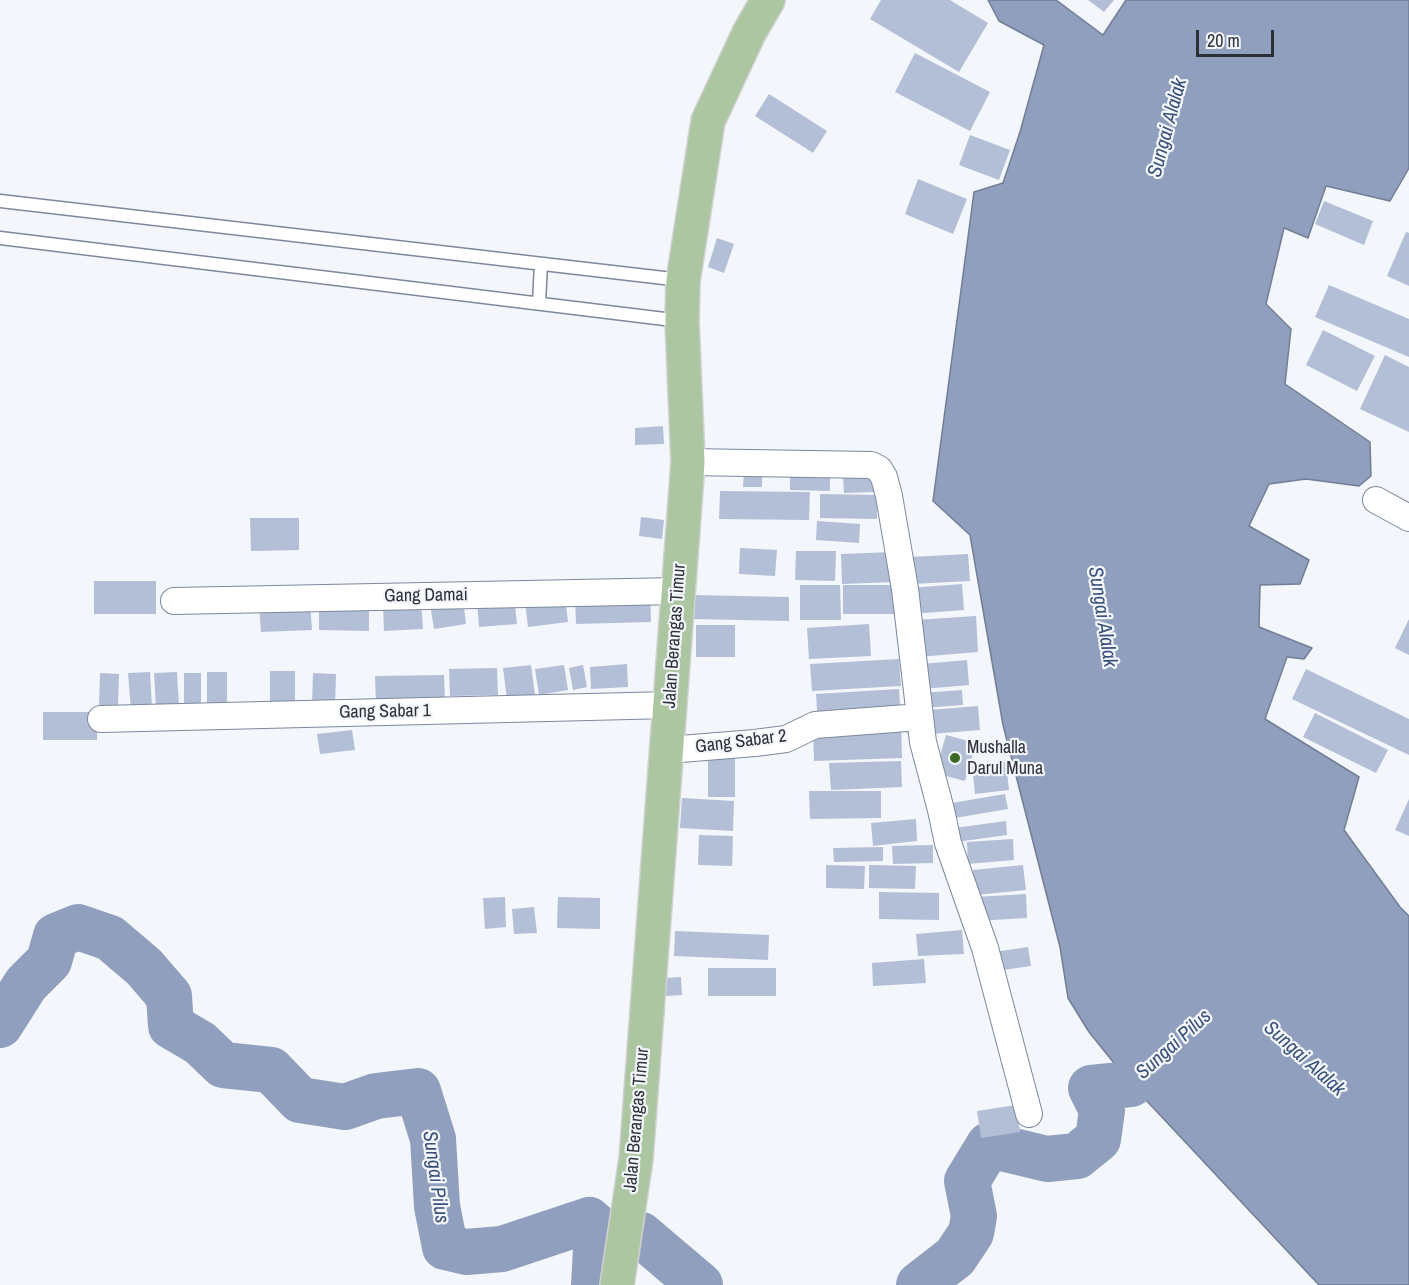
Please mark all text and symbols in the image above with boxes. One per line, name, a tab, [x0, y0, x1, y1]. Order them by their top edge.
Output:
scale bar	[1199, 18, 1277, 56]
text: 20 m	[1207, 28, 1240, 53]
water label: Sungai Alalak	[1143, 76, 1193, 180]
street label: Jalan Berangas Timur	[659, 563, 691, 709]
water label: Sungai Alalak	[1082, 565, 1122, 669]
street label: Gang Damai	[384, 584, 468, 608]
street label: Gang Sabar 1	[339, 700, 431, 724]
street label: Gang Sabar 2	[694, 726, 788, 758]
place label: Mushalla Darul Muna	[967, 737, 1043, 780]
marker: Mushalla Darul Muna	[948, 751, 962, 765]
water label: Sungai Pilus	[1131, 1005, 1217, 1085]
water label: Sungai Alalak	[1258, 1016, 1350, 1102]
street label: Jalan Berangas Timur	[620, 1047, 654, 1193]
water label: Sungai Pilus	[417, 1129, 453, 1225]

